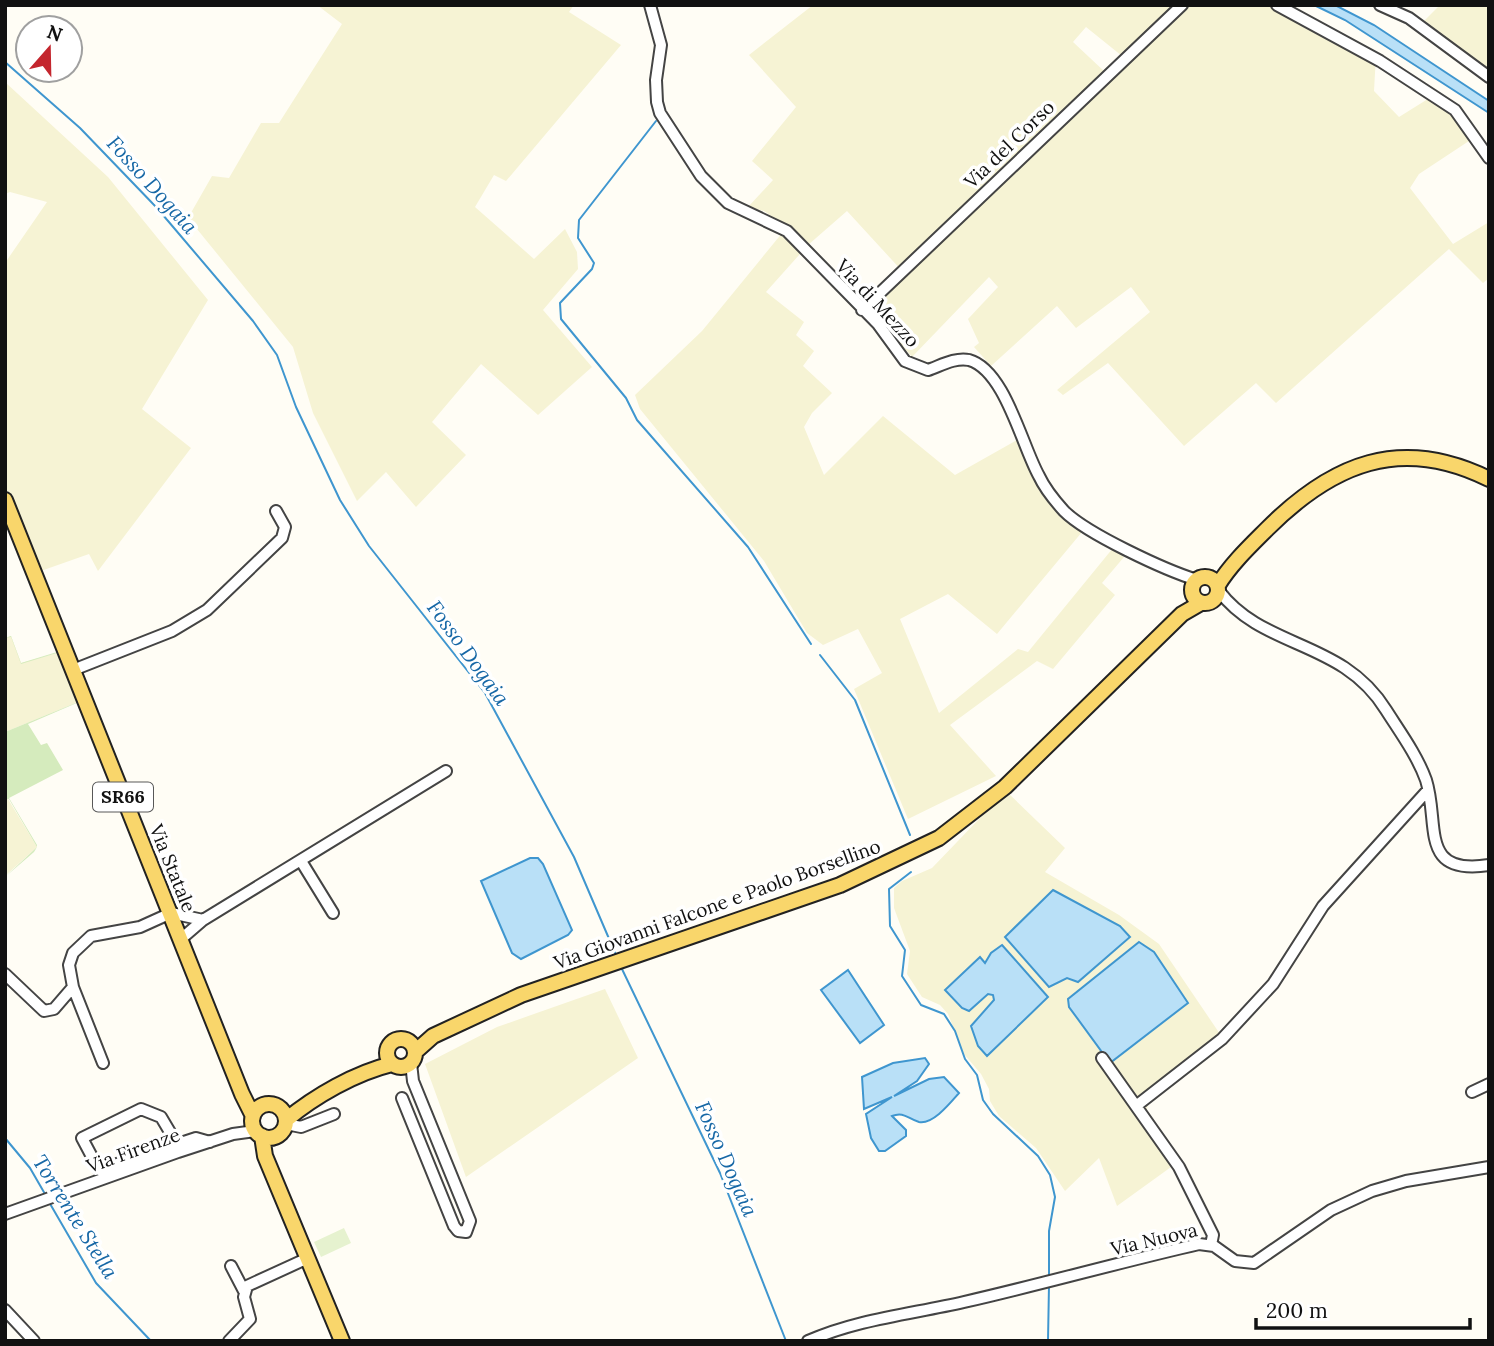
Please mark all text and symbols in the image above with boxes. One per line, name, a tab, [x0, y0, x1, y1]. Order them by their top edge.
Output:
north arrow	[14, 14, 84, 84]
text: N	[44, 19, 66, 47]
street label: Via del Corso	[958, 95, 1059, 194]
water label: Fosso Dogaia	[101, 130, 204, 240]
street label: Via di Mezzo	[830, 253, 925, 352]
water label: Fosso Dogaia	[421, 595, 516, 711]
road number: SR66	[93, 782, 153, 812]
street label: Via Statale	[144, 820, 201, 915]
street label: Via Giovanni Falcone e Paolo Borsellino	[550, 834, 884, 975]
water label: Fosso Dogaia	[689, 1097, 764, 1221]
street label: Via Firenze	[82, 1122, 183, 1178]
water label: Torrente Stella	[27, 1150, 125, 1284]
street label: Via Nuova	[1107, 1217, 1200, 1261]
scale bar	[1256, 1286, 1470, 1330]
text: 200 m	[1266, 1297, 1328, 1324]

